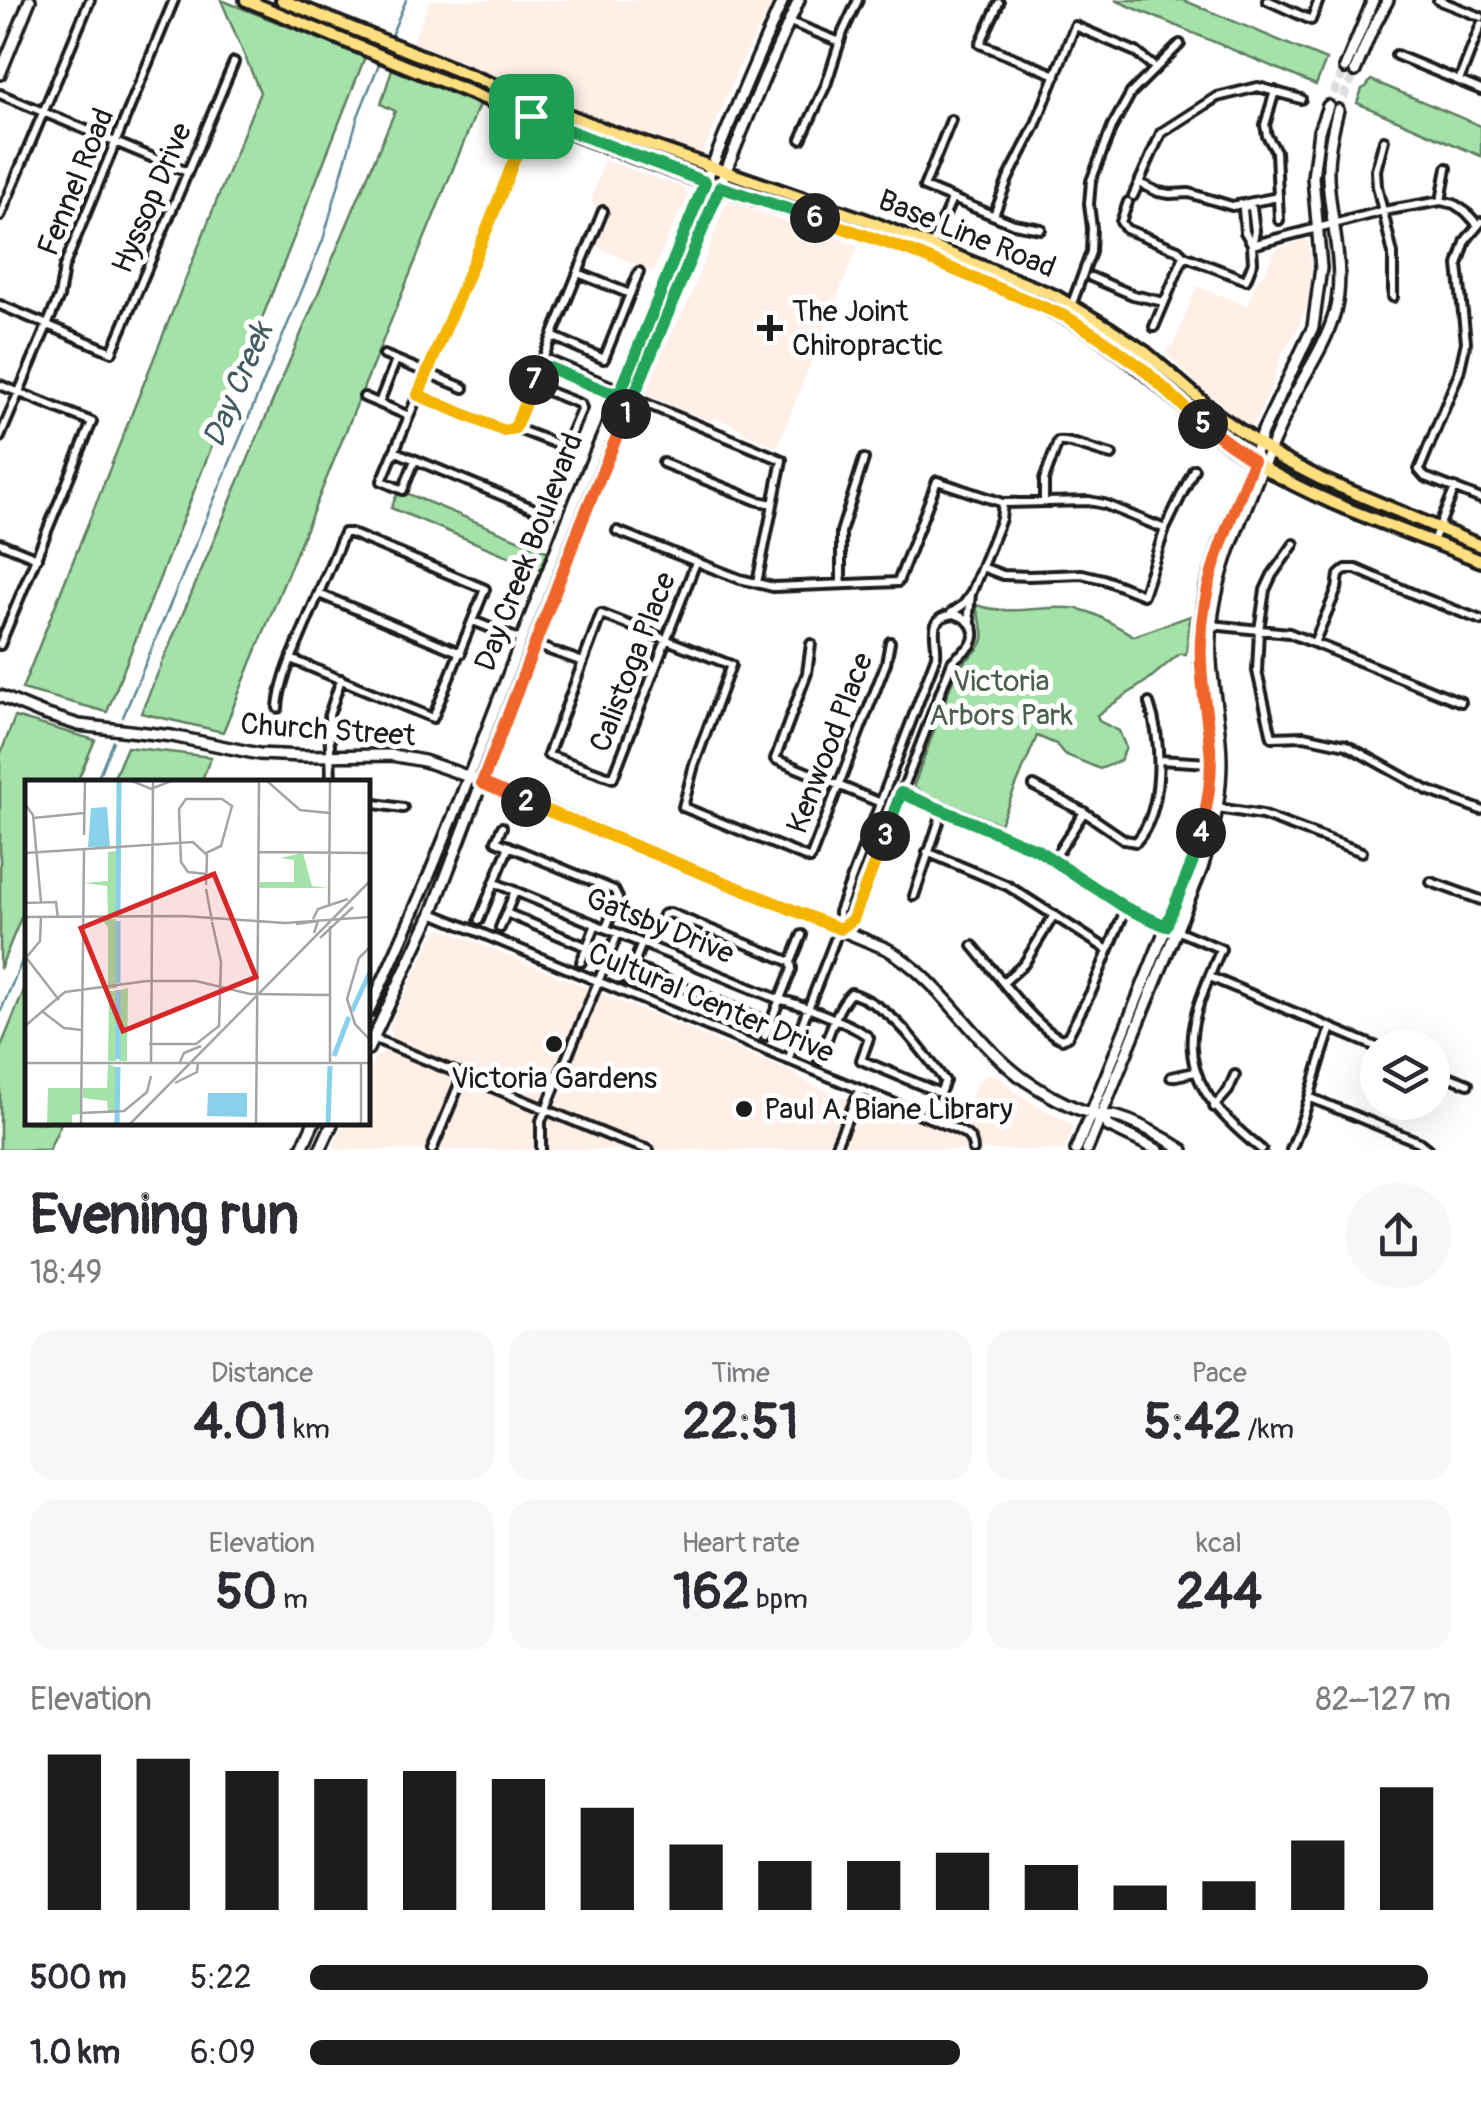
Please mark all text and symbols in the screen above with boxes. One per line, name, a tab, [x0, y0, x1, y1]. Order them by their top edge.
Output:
pin	[489, 74, 574, 159]
icon: arrive	[504, 89, 559, 144]
street label: Fennel Road	[30, 103, 122, 261]
street label: Hyssop Drive	[104, 117, 200, 279]
street label: Base Line Road	[873, 182, 1061, 286]
pin: 6	[790, 193, 840, 243]
text: 6	[807, 200, 823, 235]
place label: The Joint Chiropractic	[792, 293, 943, 364]
water label: Day Creek	[194, 314, 283, 453]
marker: The Joint Chiropractic	[757, 315, 783, 341]
pin: 7	[509, 355, 559, 405]
text: 7	[527, 362, 541, 397]
pin: 1	[601, 389, 651, 439]
text: 1	[621, 396, 631, 431]
pin: 5	[1178, 399, 1228, 449]
text: 5	[1195, 406, 1211, 441]
street label: Day Creek Boulevard	[467, 428, 591, 676]
street label: Calistoga Place	[582, 567, 684, 757]
street label: Kenwood Place	[779, 647, 882, 839]
park label: Victoria Arbors Park	[929, 663, 1074, 734]
street label: Church Street	[239, 705, 418, 755]
pin: 2	[501, 777, 551, 827]
inset map	[25, 780, 370, 1125]
text: 2	[518, 784, 534, 819]
pin: 4	[1176, 808, 1226, 858]
pin: 3	[860, 811, 910, 861]
text: 4	[1193, 815, 1209, 850]
text: 3	[877, 818, 893, 853]
street label: Gatsby Drive	[580, 880, 740, 973]
street label: Cultural Center Drive	[582, 934, 840, 1072]
map controls	[1360, 1030, 1450, 1120]
button: layers	[1360, 1030, 1450, 1120]
marker: Victoria Gardens	[543, 1033, 565, 1055]
place label: Victoria Gardens	[451, 1060, 657, 1097]
place label: Paul A. Biane Library	[764, 1091, 1013, 1128]
marker: Paul A. Biane Library	[733, 1098, 755, 1120]
text: Evening run	[30, 1181, 299, 1250]
button: share	[1346, 1183, 1451, 1288]
text: 18:49	[30, 1253, 102, 1293]
text: Distance	[211, 1356, 313, 1391]
text: Time	[711, 1356, 770, 1391]
text: Pace	[1191, 1356, 1247, 1391]
text: 4.01	[194, 1391, 287, 1454]
text: 22:51	[683, 1391, 798, 1454]
text: 5:42	[1144, 1391, 1242, 1454]
text: km	[287, 1412, 330, 1447]
text: /km	[1242, 1412, 1294, 1447]
text: Elevation	[208, 1526, 315, 1561]
text: Heart rate	[681, 1526, 800, 1561]
text: kcal	[1196, 1526, 1242, 1561]
text: 50	[216, 1561, 277, 1624]
text: 162	[673, 1561, 750, 1624]
text: 244	[1176, 1561, 1262, 1624]
text: m	[277, 1582, 308, 1617]
text: bpm	[750, 1582, 808, 1617]
text: Elevation	[30, 1680, 152, 1720]
text: 82–127 m	[1315, 1680, 1451, 1720]
text: 500 m	[30, 1958, 126, 1998]
text: 5:22	[190, 1958, 252, 1998]
text: 1.0 km	[30, 2033, 120, 2073]
text: 6:09	[190, 2033, 256, 2073]

